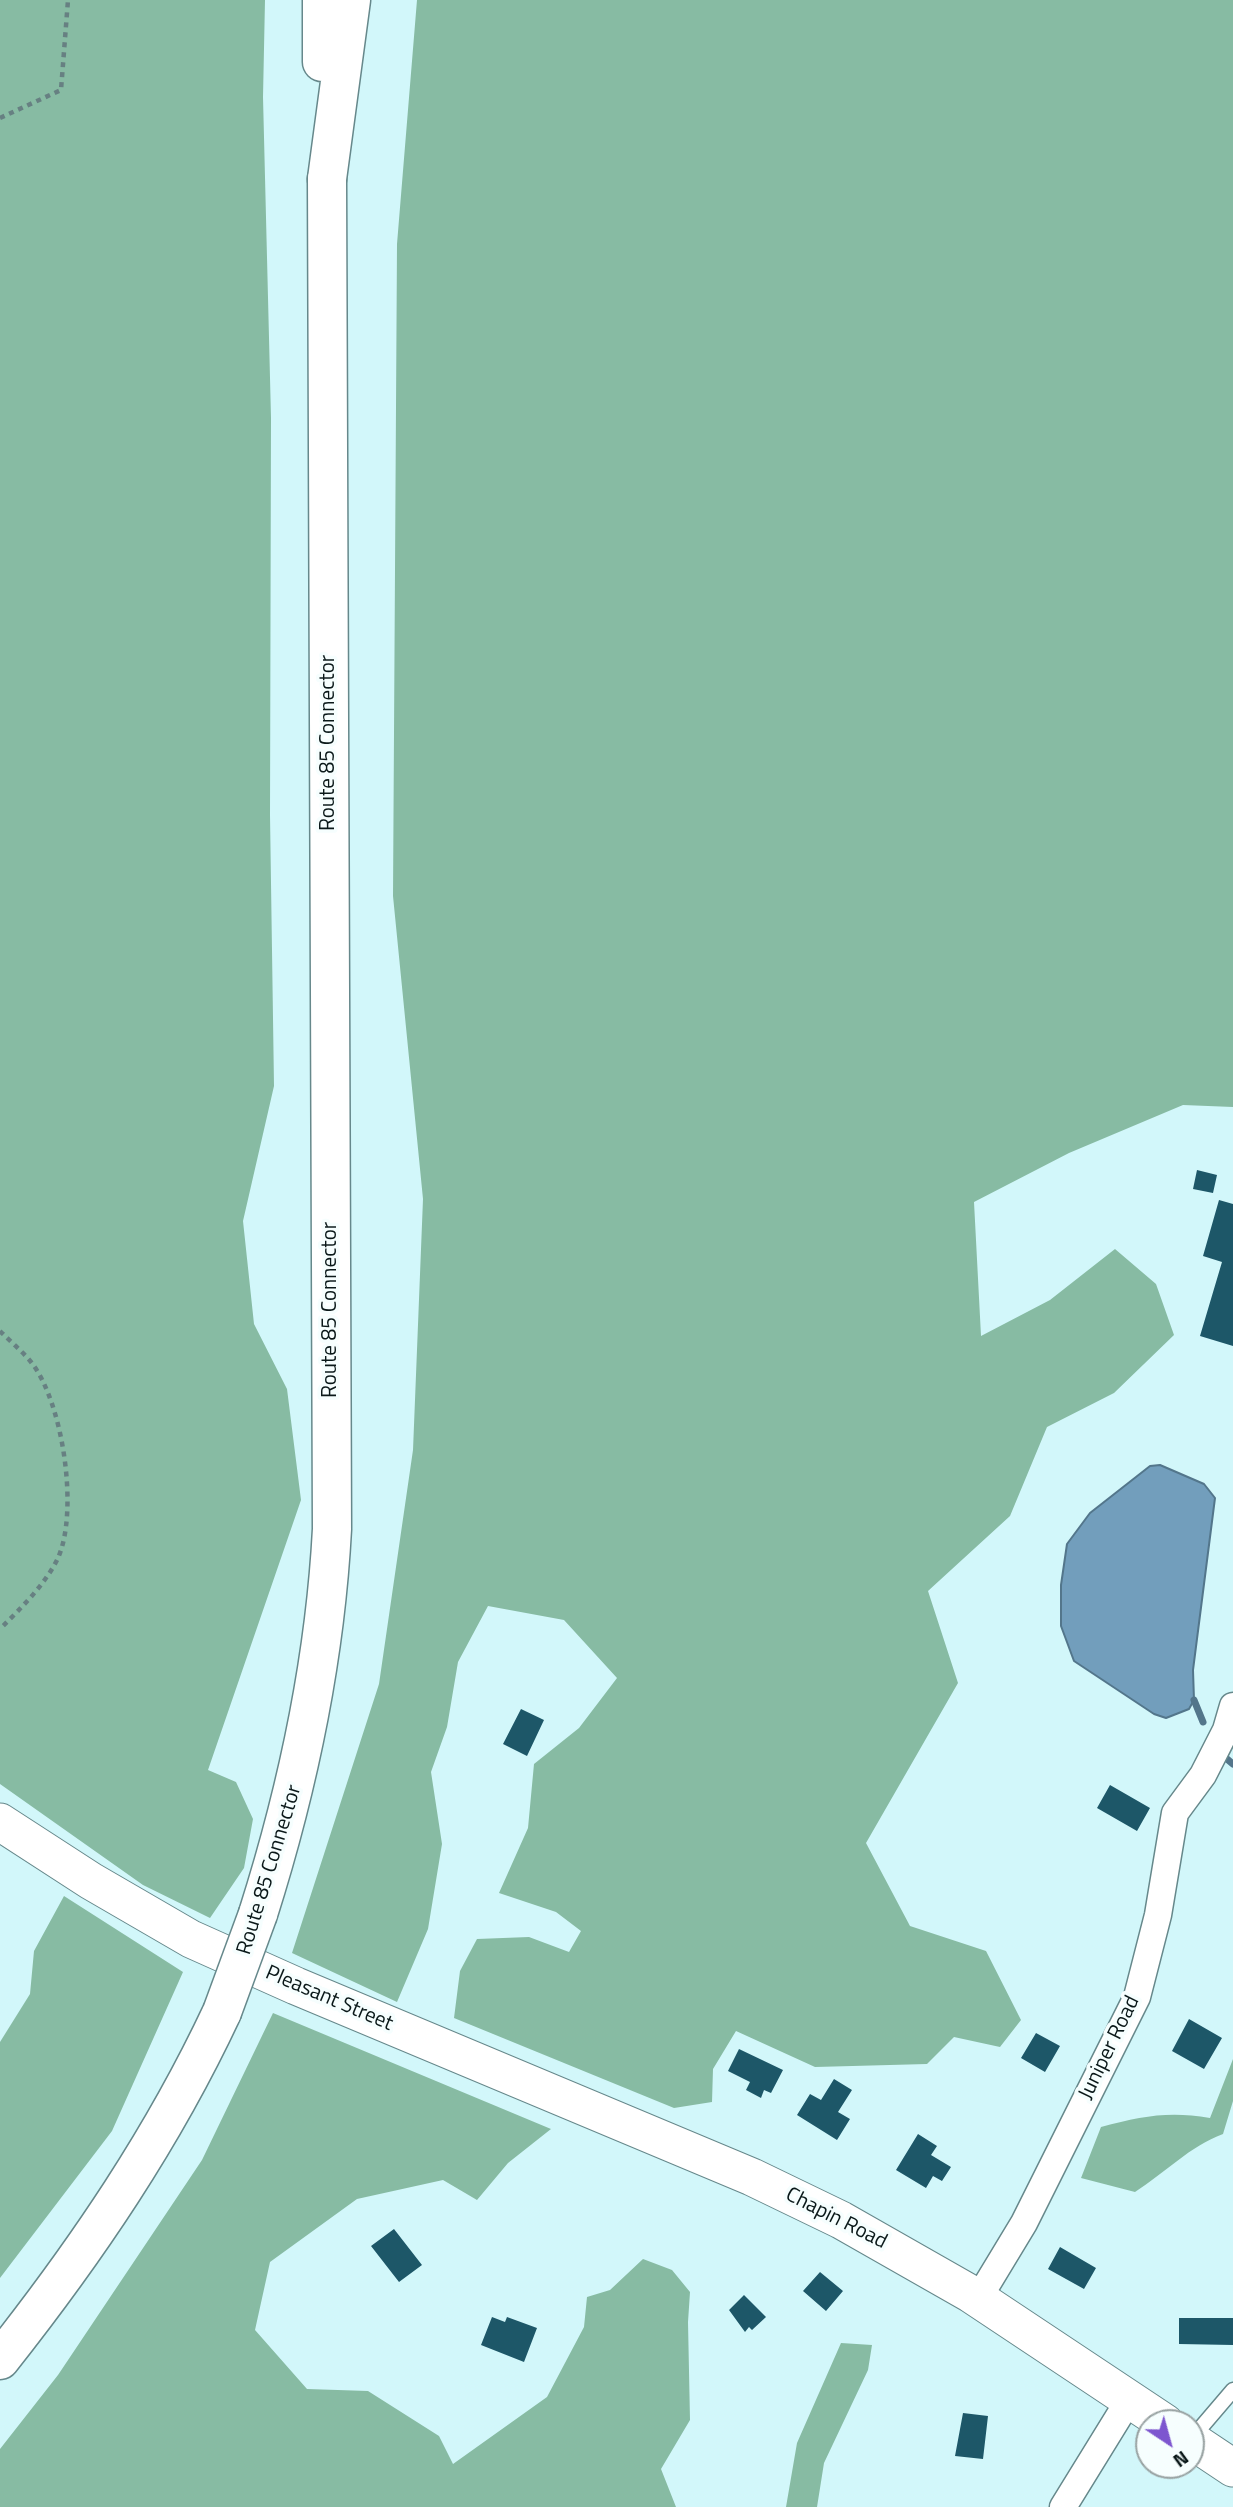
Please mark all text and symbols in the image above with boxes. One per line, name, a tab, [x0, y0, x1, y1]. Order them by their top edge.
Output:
street label: Route 85 Connector	[316, 655, 342, 831]
street label: Route 85 Connector	[318, 1222, 344, 1398]
street label: Route 85 Connector	[232, 1782, 308, 1958]
street label: Pleasant Street	[261, 1961, 397, 2037]
street label: Juniper Road	[1074, 1992, 1146, 2104]
street label: Chapin Road	[781, 2183, 891, 2255]
north arrow	[1135, 2409, 1205, 2479]
text: N	[1168, 2444, 1195, 2475]

